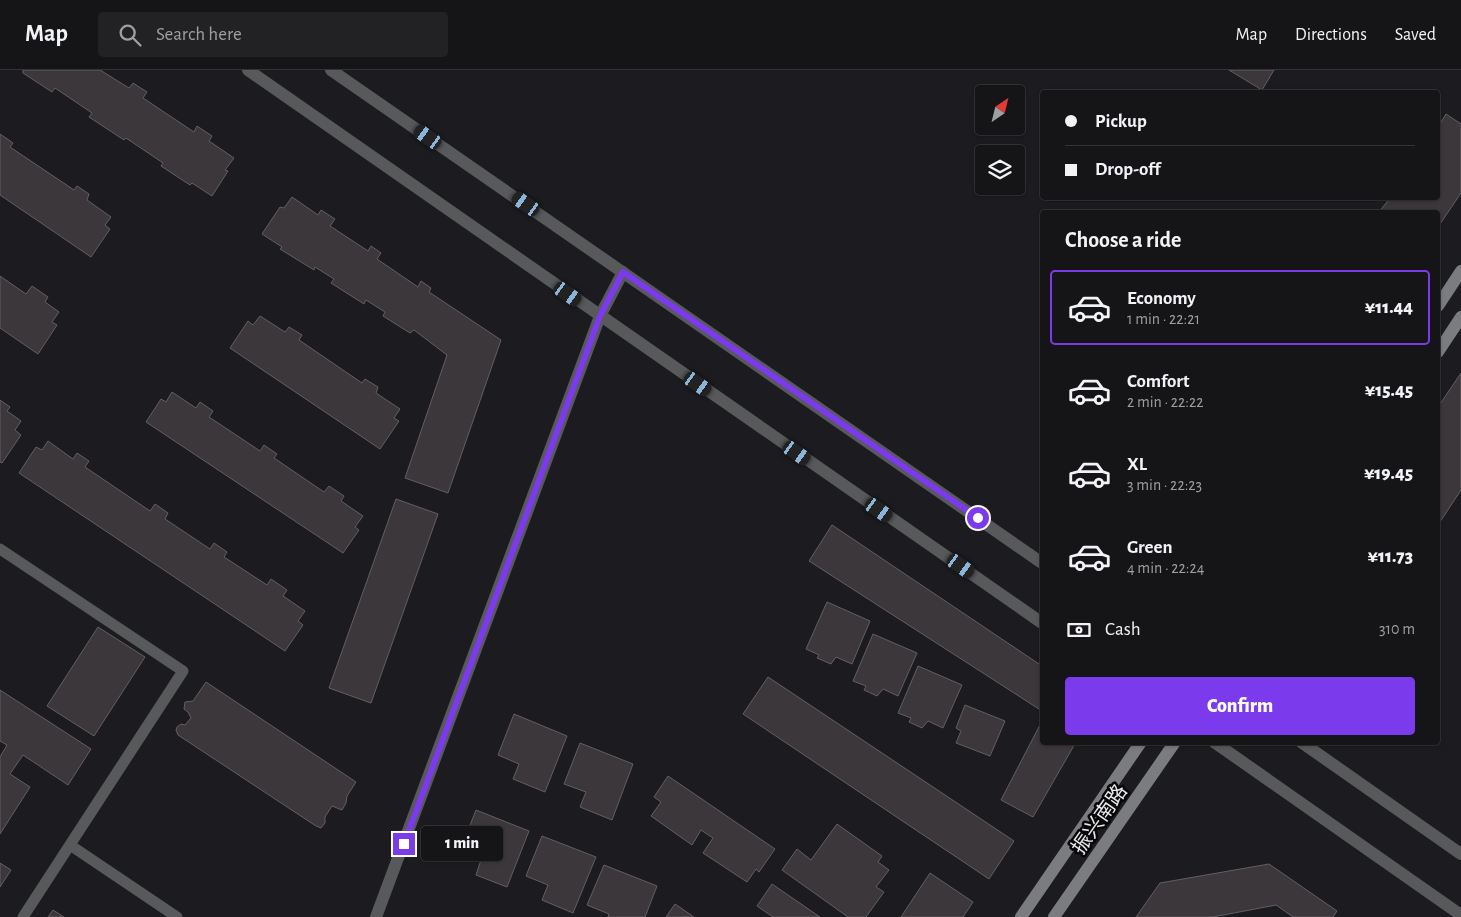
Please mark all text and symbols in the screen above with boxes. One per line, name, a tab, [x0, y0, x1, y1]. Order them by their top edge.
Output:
search box	[98, 12, 448, 57]
icon: search	[116, 21, 144, 49]
text: Map	[25, 22, 68, 46]
text: Search here	[156, 25, 242, 44]
text: Map	[1236, 26, 1267, 44]
text: Directions	[1295, 26, 1367, 44]
text: Saved	[1395, 26, 1436, 44]
north arrow	[975, 85, 1025, 135]
map controls	[975, 85, 1025, 195]
text: Pickup	[1095, 112, 1147, 131]
car	[411, 122, 444, 152]
button: layers	[975, 145, 1025, 195]
text: Drop-off	[1095, 160, 1160, 179]
car	[509, 189, 542, 219]
text: Choose a ride	[1065, 229, 1181, 251]
car	[551, 279, 584, 309]
icon: car	[1067, 285, 1112, 330]
text: Economy	[1127, 289, 1196, 308]
text: ¥11.44	[1365, 298, 1413, 317]
text: 1 min · 22:21	[1127, 311, 1200, 327]
icon: car	[1067, 368, 1112, 413]
car	[681, 369, 714, 399]
text: Comfort	[1127, 372, 1189, 391]
text: ¥15.45	[1365, 381, 1413, 400]
text: 2 min · 22:22	[1127, 394, 1204, 410]
car	[780, 438, 813, 468]
icon: car	[1067, 451, 1112, 496]
text: XL	[1127, 455, 1147, 474]
text: ¥19.45	[1364, 464, 1413, 483]
text: 3 min · 22:23	[1127, 477, 1202, 493]
car	[862, 495, 895, 525]
route start	[967, 507, 989, 529]
icon: car	[1067, 534, 1112, 579]
text: Green	[1127, 538, 1173, 557]
text: ¥11.73	[1368, 547, 1413, 566]
car	[944, 551, 977, 581]
text: 4 min · 22:24	[1127, 560, 1204, 576]
icon: cash	[1065, 616, 1093, 644]
text: Cash	[1105, 620, 1141, 639]
text: 310 m	[1379, 621, 1415, 637]
button: Confirm	[1065, 677, 1415, 735]
street label: 振兴南路	[1068, 780, 1131, 858]
callout: 1 min	[422, 826, 504, 862]
route end	[393, 833, 415, 855]
text: 1 min	[445, 835, 479, 851]

